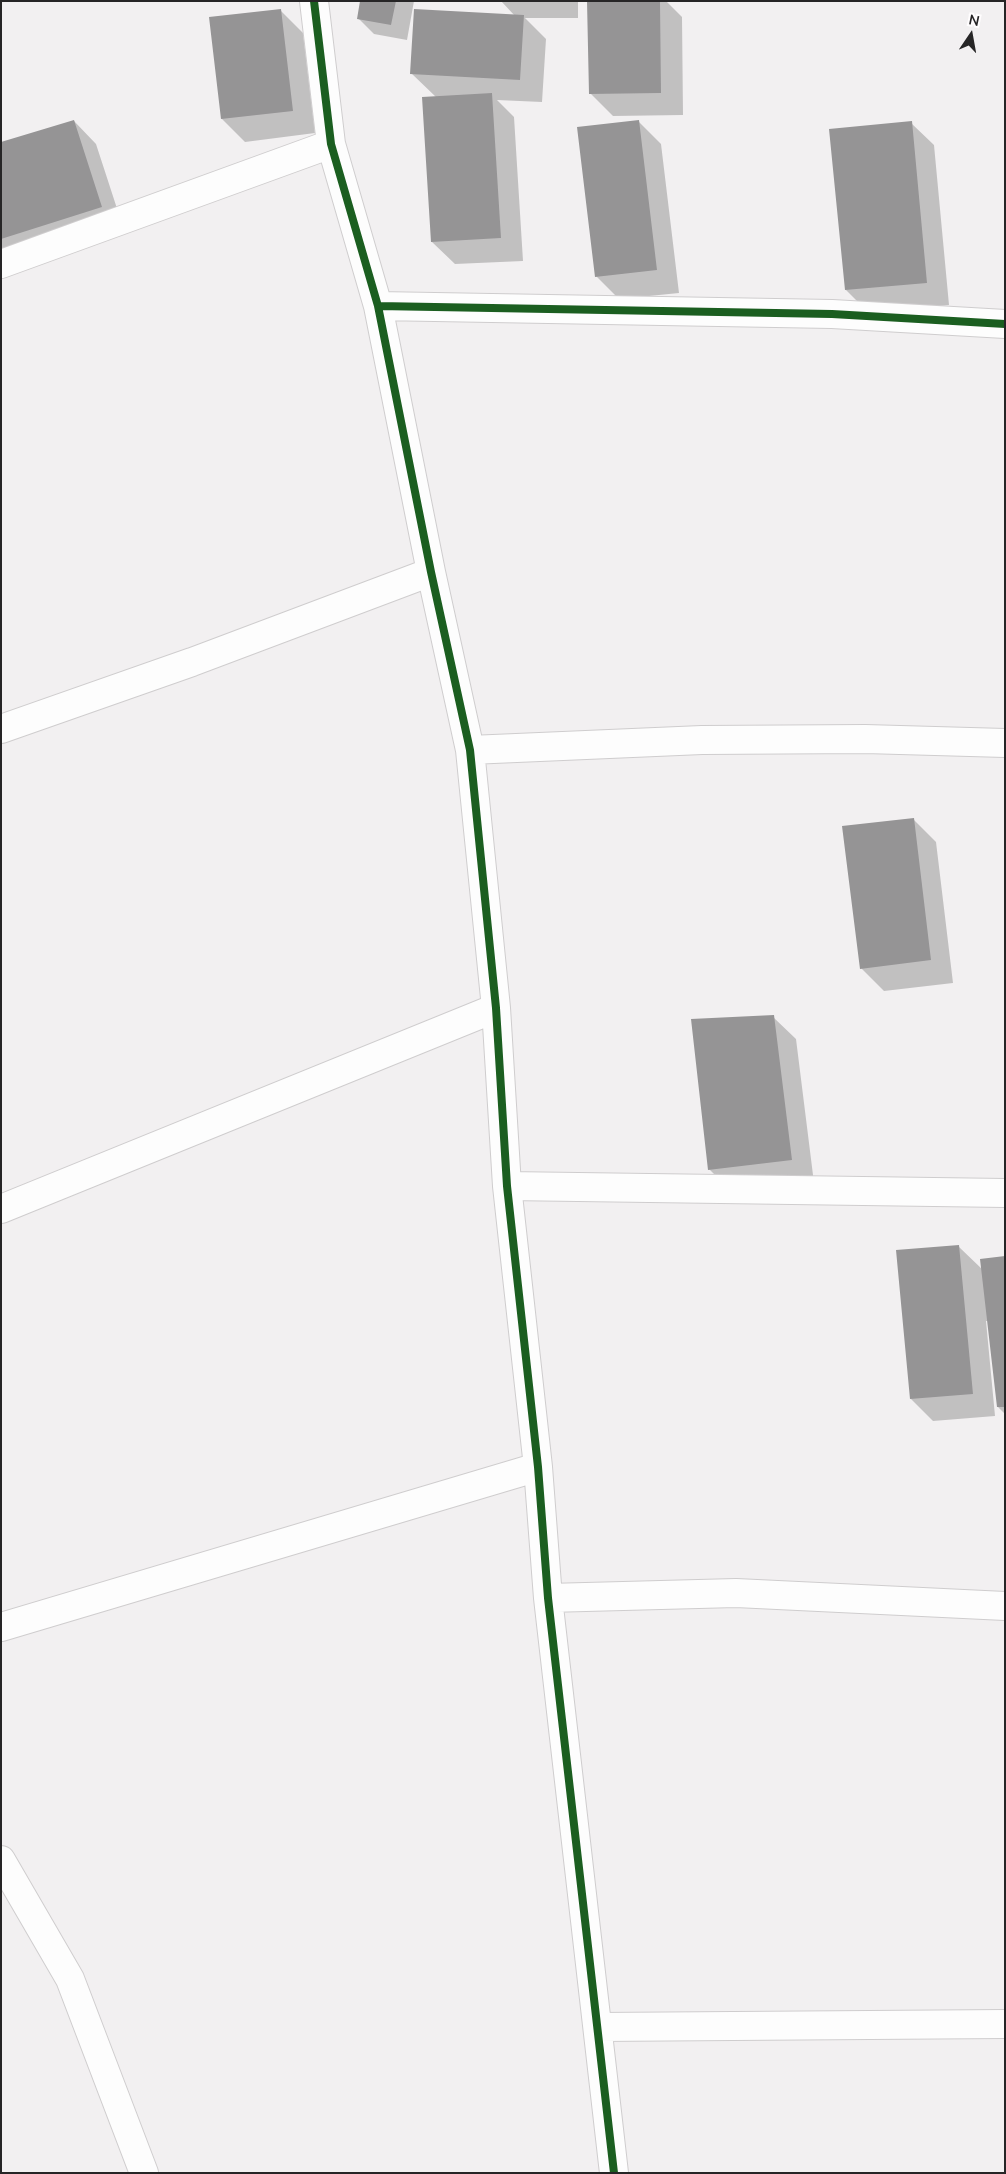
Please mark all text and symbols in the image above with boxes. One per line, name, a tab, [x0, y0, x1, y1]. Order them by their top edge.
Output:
north arrow	[946, 10, 996, 60]
text: N	[967, 10, 981, 30]

